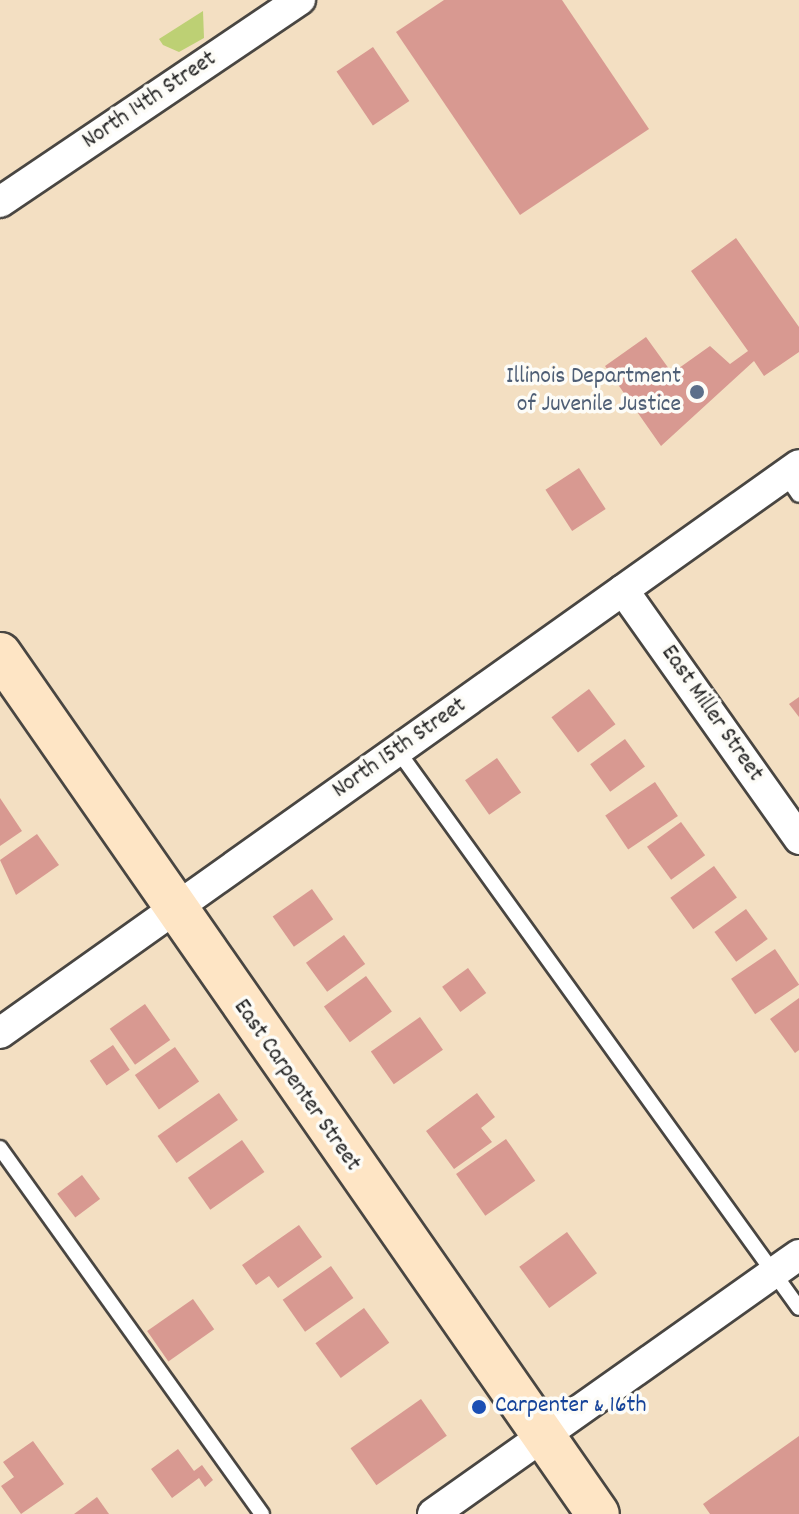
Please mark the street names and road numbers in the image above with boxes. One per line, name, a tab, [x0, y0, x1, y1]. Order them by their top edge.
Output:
street label: North 14th Street	[77, 46, 223, 156]
street label: East Miller Street	[653, 640, 769, 788]
street label: North 15th Street	[328, 692, 472, 806]
street label: East Carpenter Street	[226, 994, 366, 1178]

